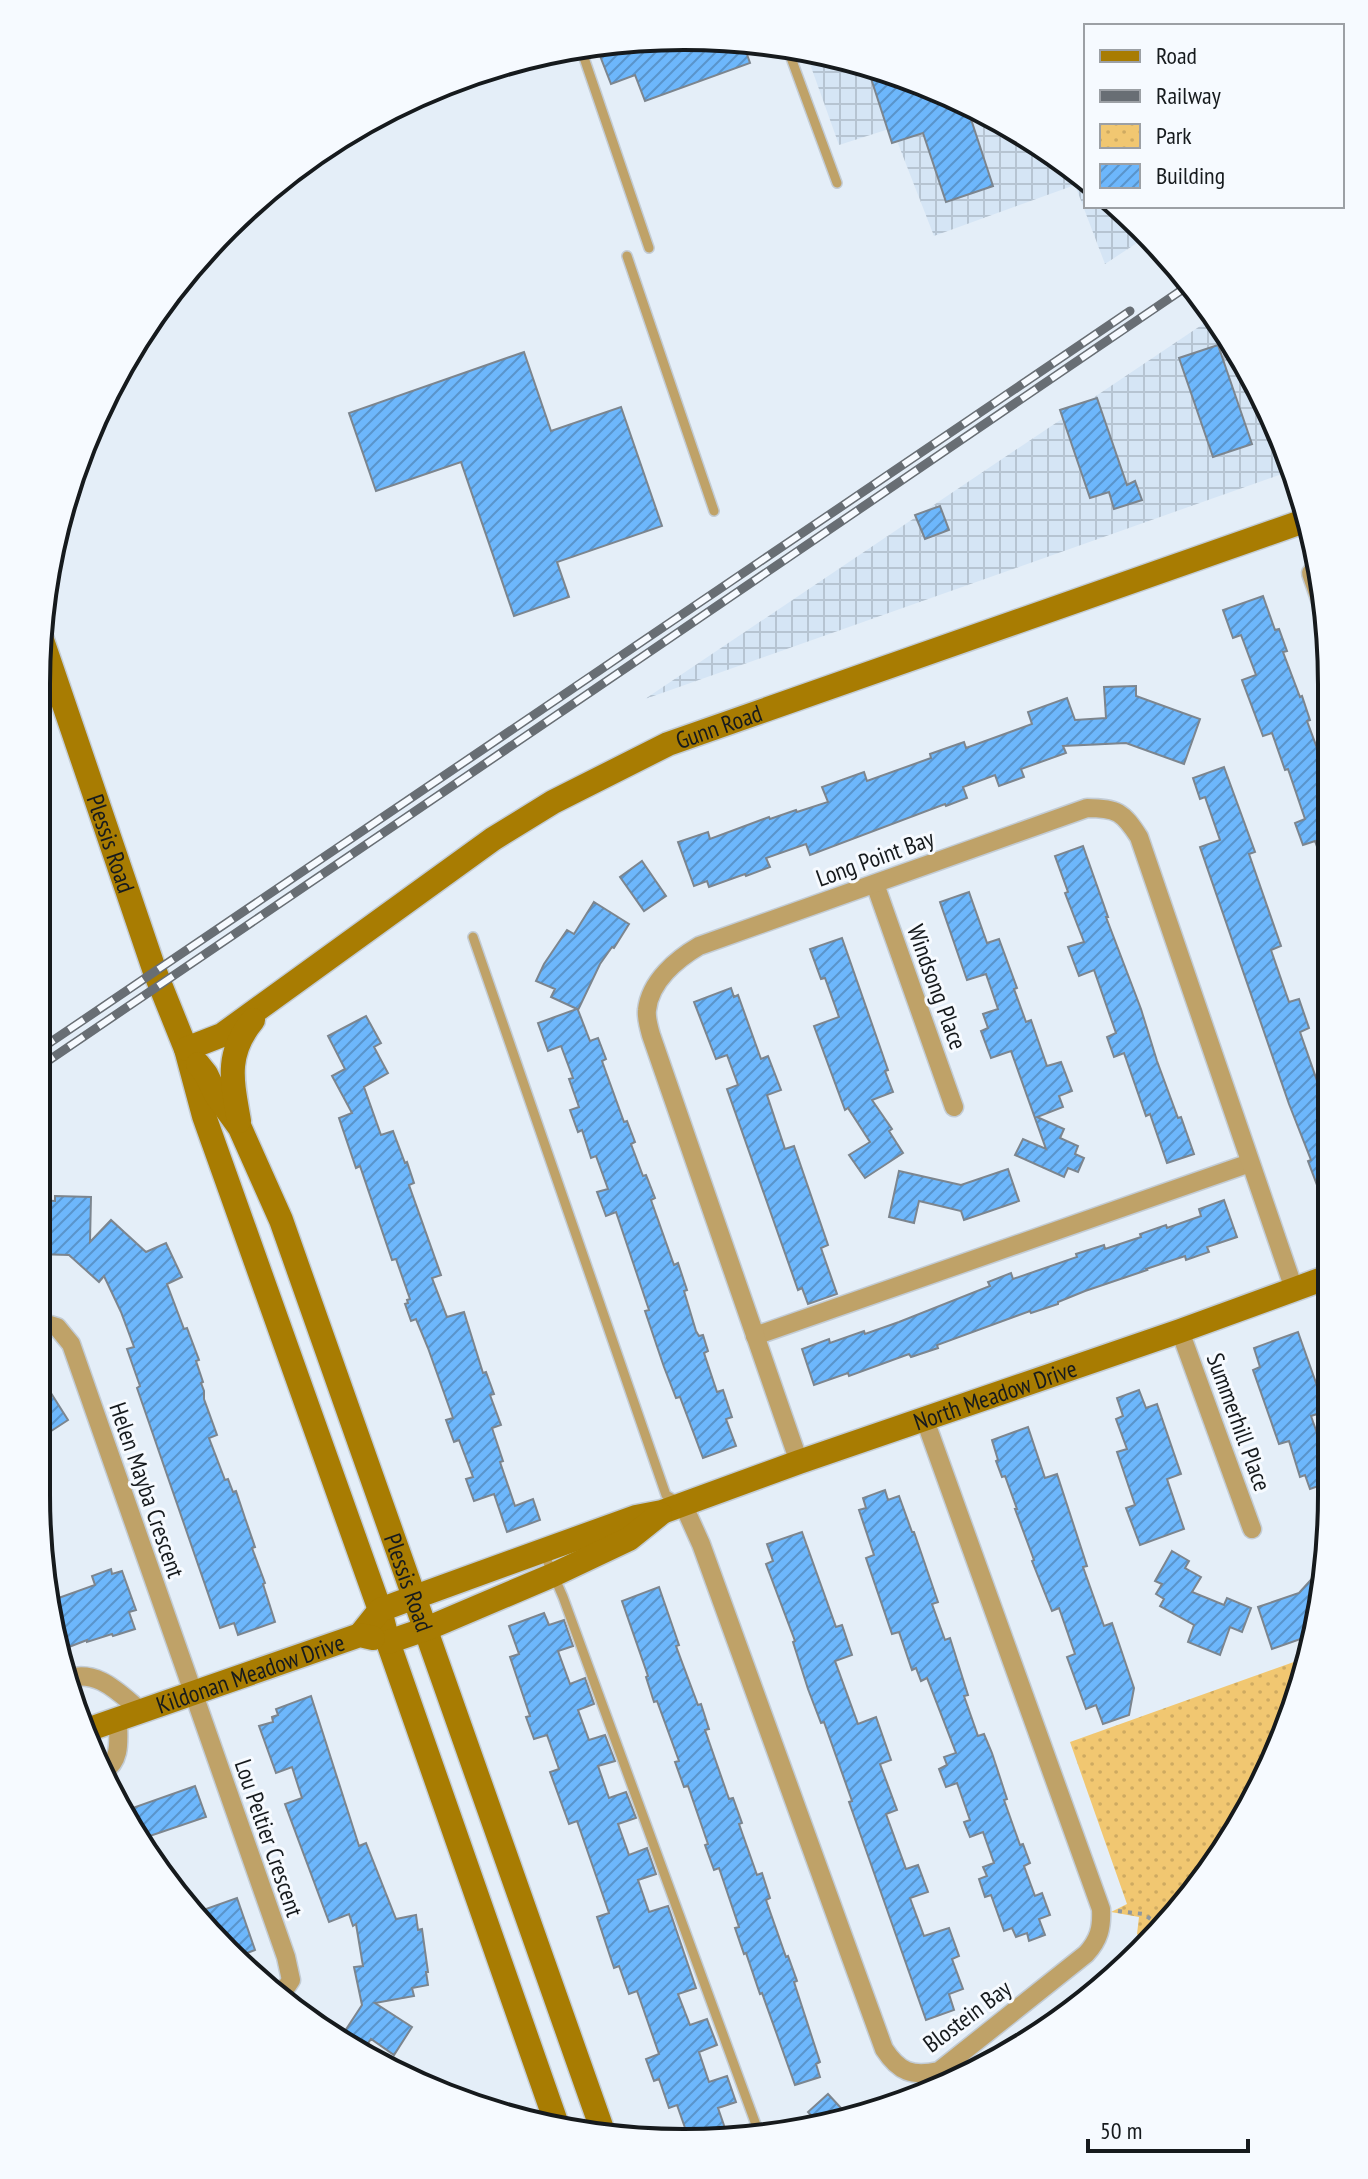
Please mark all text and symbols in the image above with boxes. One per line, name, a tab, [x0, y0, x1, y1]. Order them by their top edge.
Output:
legend	[1084, 24, 1344, 208]
text: Road	[1156, 40, 1197, 71]
text: Railway	[1156, 80, 1221, 111]
text: Park	[1156, 120, 1192, 151]
text: Building	[1156, 160, 1225, 191]
street label: Gunn Road	[671, 697, 766, 756]
street label: Plessis Road	[80, 790, 142, 897]
street label: Long Point Bay	[812, 822, 938, 894]
street label: Windsong Place	[900, 920, 974, 1054]
street label: Summerhill Place	[1200, 1349, 1278, 1495]
street label: North Meadow Drive	[909, 1352, 1081, 1437]
street label: Helen Mayba Crescent	[102, 1398, 192, 1582]
street label: Plessis Road	[377, 1529, 441, 1636]
street label: Kildonan Meadow Drive	[152, 1626, 348, 1720]
street label: Lou Peltier Crescent	[228, 1755, 311, 1921]
street label: Blostein Bay	[917, 1973, 1017, 2059]
scale bar	[1088, 2103, 1248, 2153]
text: 50 m	[1100, 2115, 1142, 2146]

